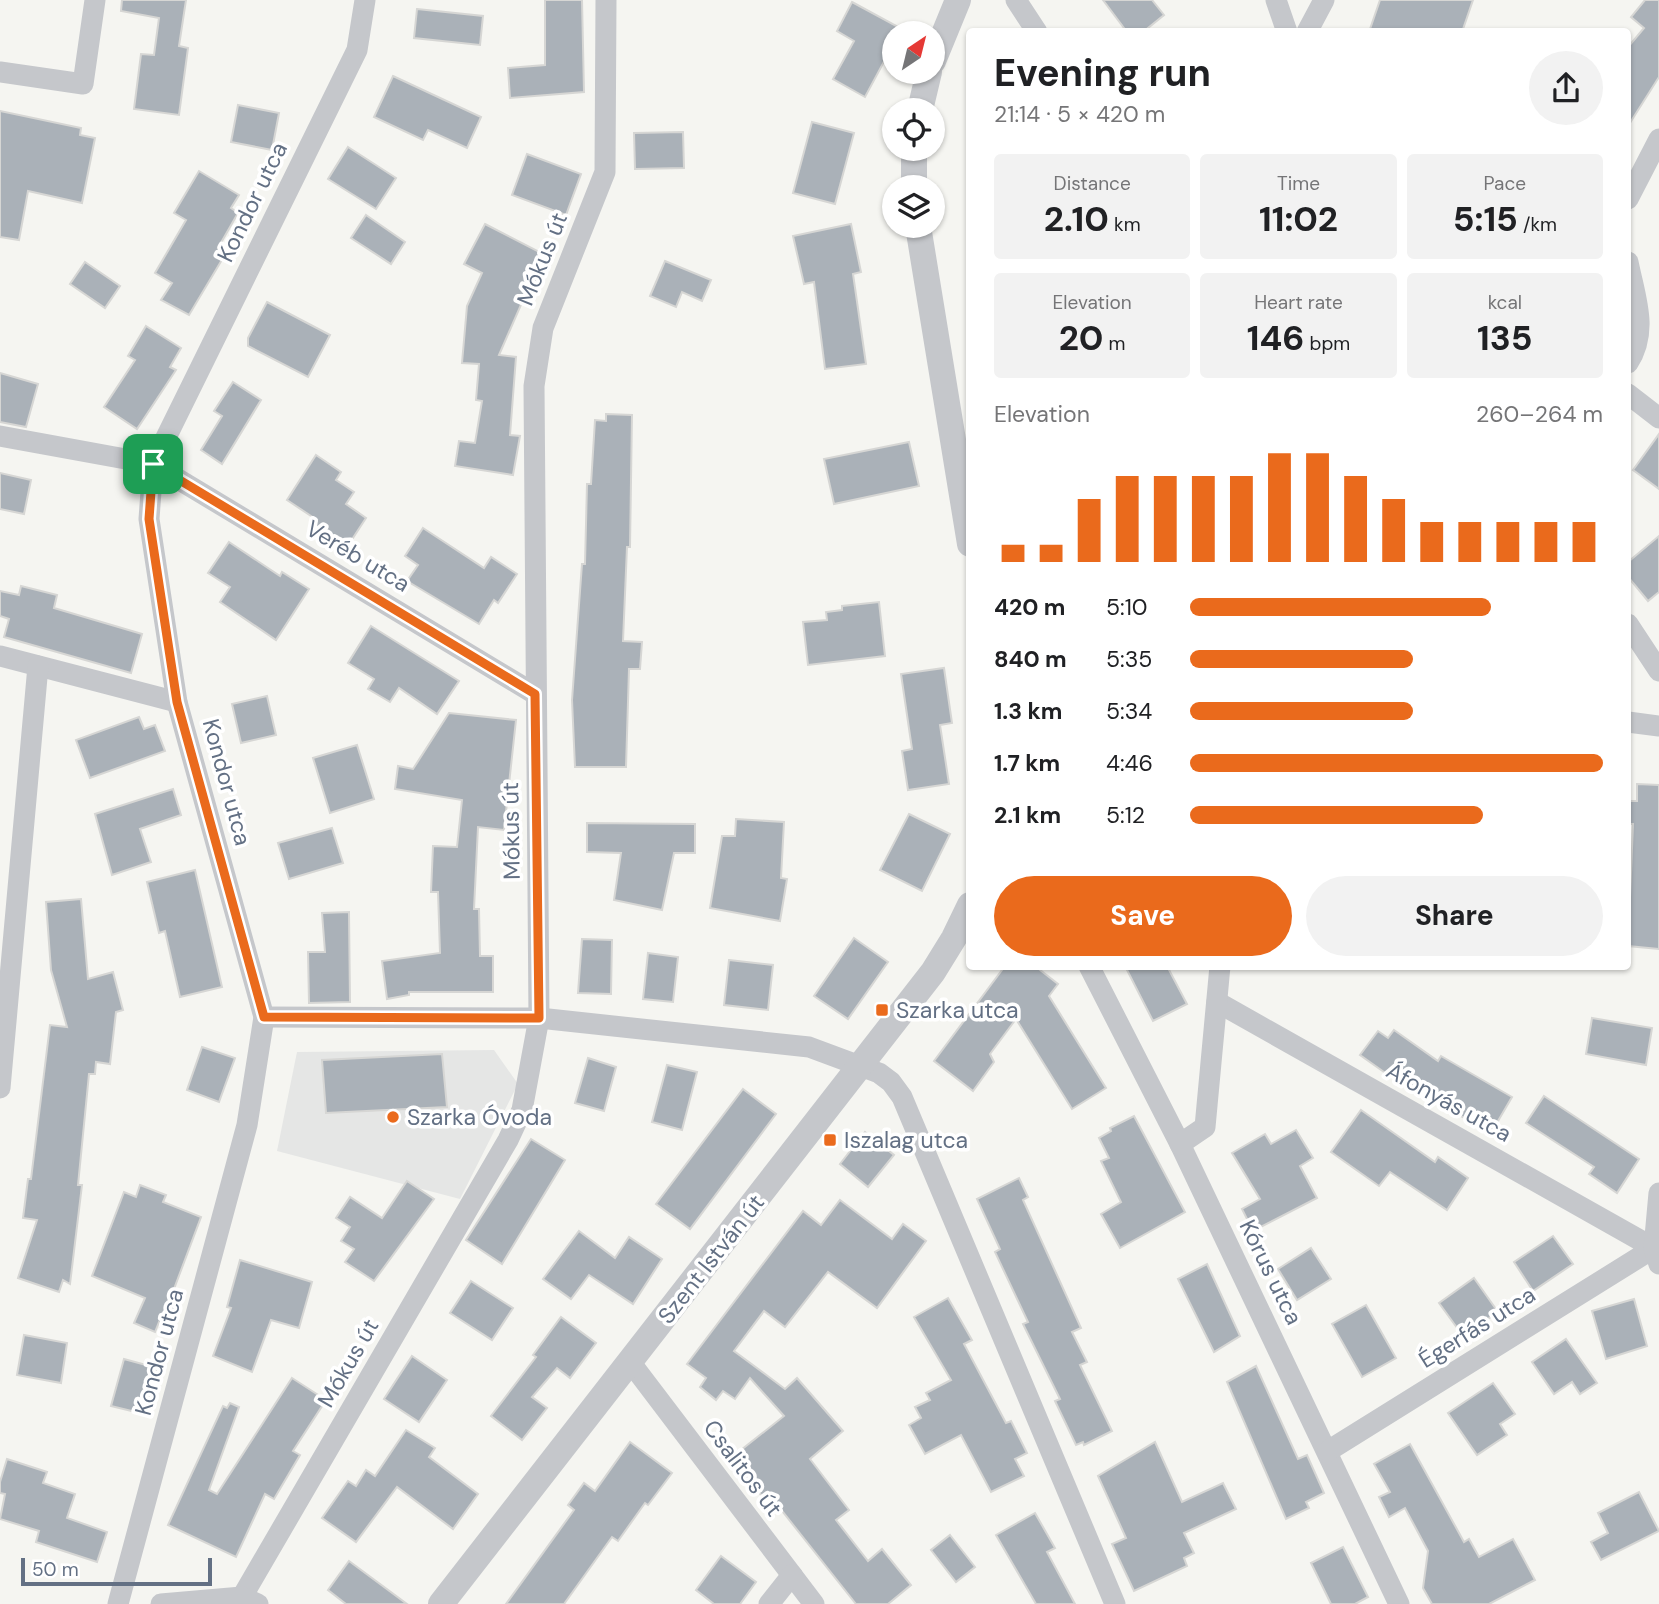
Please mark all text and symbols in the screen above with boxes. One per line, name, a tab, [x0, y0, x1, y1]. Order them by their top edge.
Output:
north arrow	[882, 21, 945, 84]
map controls	[882, 21, 945, 238]
text: Evening run	[994, 48, 1211, 98]
button: share	[1529, 51, 1603, 125]
button: locate	[882, 98, 945, 161]
text: 21:14 · 5 × 420 m	[994, 99, 1165, 129]
street label: Kondor utca	[210, 137, 294, 267]
text: Distance	[1054, 171, 1131, 196]
text: Time	[1277, 171, 1320, 196]
text: Pace	[1484, 171, 1526, 196]
button: layers	[882, 175, 945, 238]
text: 2.10	[1044, 196, 1109, 242]
text: 11:02	[1259, 196, 1338, 242]
text: 5:15	[1453, 196, 1518, 242]
street label: Mókus út	[510, 208, 574, 310]
text: km	[1109, 212, 1141, 237]
text: /km	[1518, 212, 1557, 237]
text: Elevation	[1053, 290, 1132, 315]
text: Heart rate	[1254, 290, 1343, 315]
text: kcal	[1488, 290, 1522, 315]
text: 20	[1059, 315, 1104, 361]
text: 146	[1247, 315, 1304, 361]
text: 135	[1477, 315, 1533, 361]
text: m	[1104, 331, 1126, 356]
text: bpm	[1304, 331, 1350, 356]
text: Elevation	[994, 399, 1090, 429]
text: 260–264 m	[1476, 399, 1603, 429]
pin	[123, 434, 183, 494]
icon: arrive	[134, 445, 172, 483]
street label: Veréb utca	[300, 513, 416, 599]
text: 420 m	[994, 592, 1065, 622]
text: 5:10	[1106, 592, 1148, 622]
text: 840 m	[994, 644, 1067, 674]
text: 5:35	[1106, 644, 1152, 674]
text: 1.3 km	[994, 696, 1062, 726]
text: 5:34	[1106, 696, 1152, 726]
street label: Kondor utca	[196, 715, 258, 849]
text: 1.7 km	[994, 748, 1060, 778]
text: 4:46	[1106, 748, 1153, 778]
street label: Mókus út	[495, 782, 527, 880]
text: 2.1 km	[994, 800, 1061, 830]
text: 5:12	[1106, 800, 1145, 830]
button: Save	[994, 876, 1292, 956]
button: Share	[1306, 876, 1603, 956]
place label: Szarka utca	[896, 995, 1019, 1025]
marker: Szarka utca	[874, 1002, 890, 1018]
street label: Áfonyás utca	[1381, 1055, 1517, 1149]
place label: Szarka Óvoda	[407, 1102, 552, 1132]
marker: Szarka Óvoda	[385, 1109, 401, 1125]
place label: Iszalag utca	[844, 1125, 968, 1155]
marker: Iszalag utca	[822, 1132, 838, 1148]
street label: Szent István út	[651, 1188, 771, 1330]
street label: Kórus utca	[1233, 1215, 1309, 1329]
street label: Égerfás utca	[1413, 1279, 1541, 1375]
street label: Kondor utca	[128, 1285, 190, 1419]
street label: Mókus út	[311, 1313, 385, 1413]
street label: Csalitos út	[697, 1414, 789, 1522]
scale bar	[21, 1555, 212, 1587]
text: 50 m	[32, 1557, 79, 1582]

